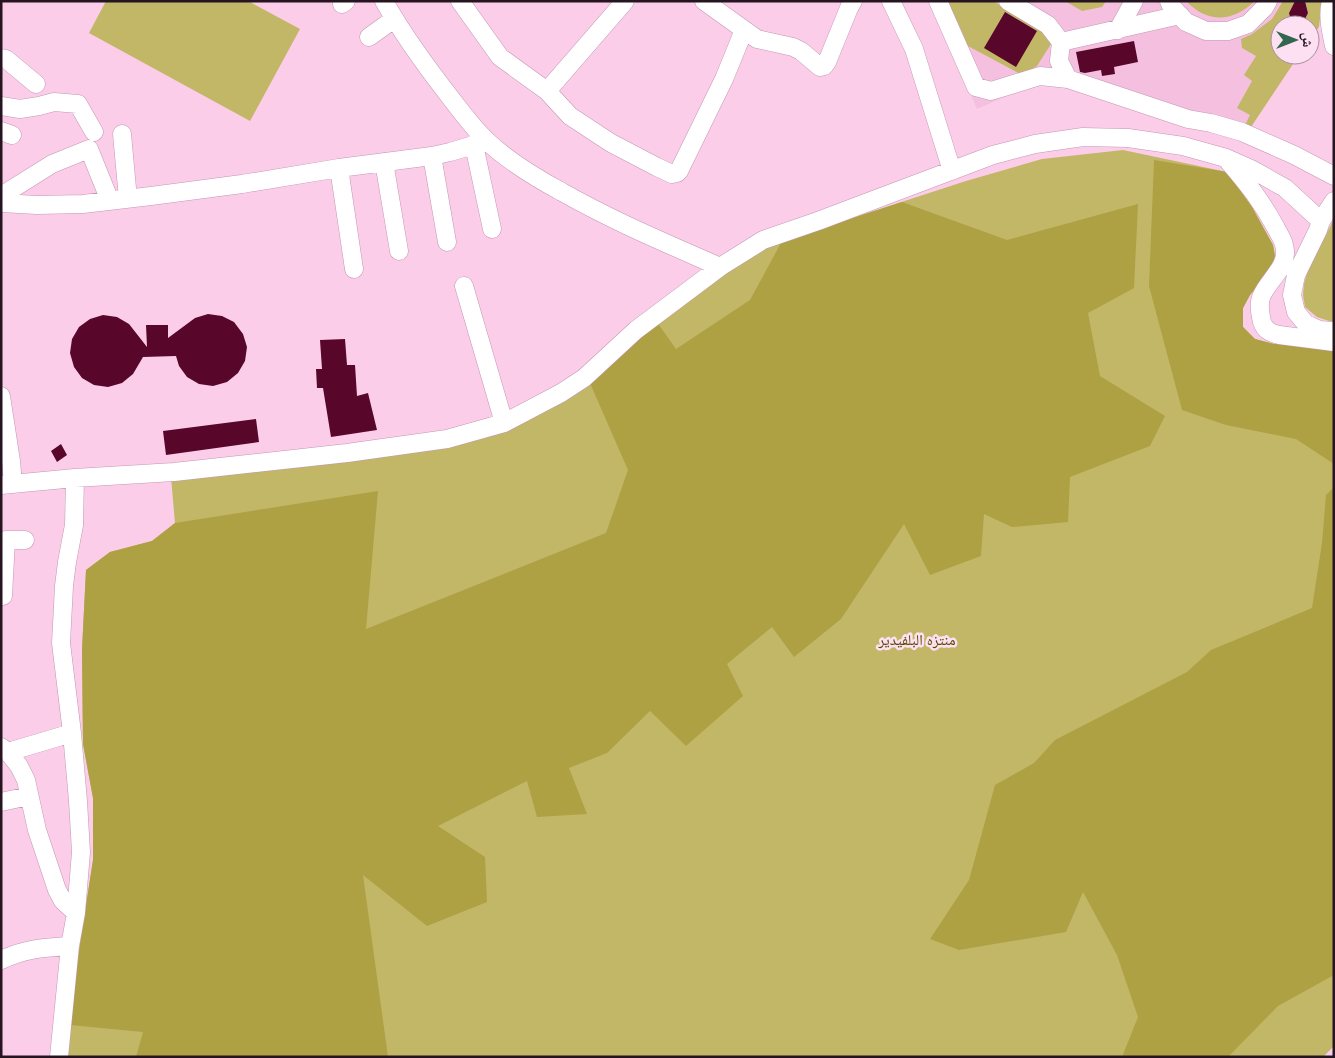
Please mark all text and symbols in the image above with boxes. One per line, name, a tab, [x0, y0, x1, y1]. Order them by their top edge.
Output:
north arrow	[1270, 15, 1320, 65]
text: ش	[1299, 33, 1316, 48]
park label: منتزه البلفيدير	[878, 631, 956, 649]

